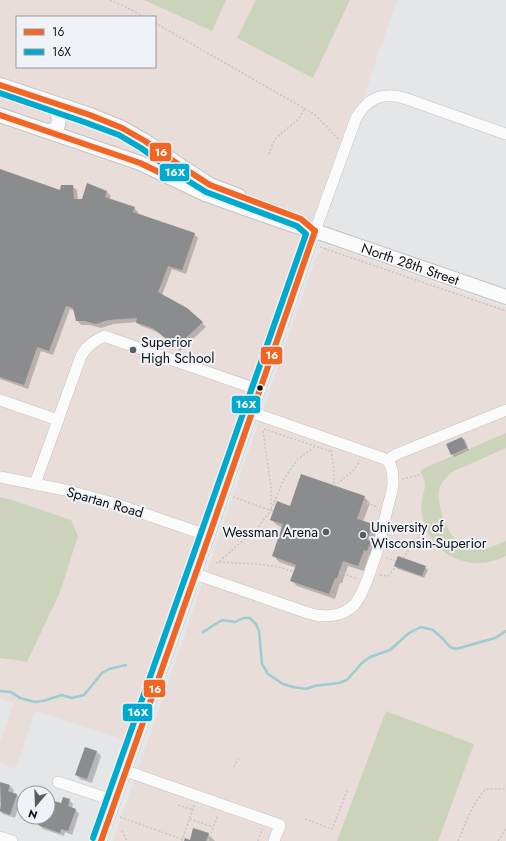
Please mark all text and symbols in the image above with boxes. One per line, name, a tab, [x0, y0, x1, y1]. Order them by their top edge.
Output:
legend	[16, 16, 156, 68]
text: 16	[52, 23, 64, 41]
text: 16X	[52, 43, 71, 61]
line badge: 16	[149, 142, 172, 162]
text: 16	[155, 144, 167, 160]
line badge: 16X	[159, 163, 190, 182]
text: 16X	[165, 164, 186, 180]
street label: North 28th Street	[359, 238, 463, 290]
place label: Superior High School	[141, 332, 214, 368]
marker: Superior High School	[128, 345, 138, 355]
line badge: 16	[260, 346, 283, 365]
text: 16	[266, 347, 278, 363]
unlabelled marker	[255, 383, 265, 393]
line badge: 16X	[231, 395, 261, 414]
text: 16X	[236, 396, 257, 412]
street label: Spartan Road	[64, 481, 146, 523]
place label: University of Wisconsin-Superior	[371, 517, 487, 553]
place label: Wessman Arena	[222, 522, 318, 542]
marker: Wessman Arena	[321, 527, 331, 537]
marker: University of Wisconsin-Superior	[358, 530, 368, 540]
line badge: 16	[143, 679, 166, 698]
text: 16	[149, 681, 161, 697]
line badge: 16X	[122, 703, 153, 722]
text: 16X	[128, 704, 149, 720]
north arrow	[16, 785, 56, 825]
text: N	[26, 805, 39, 823]

